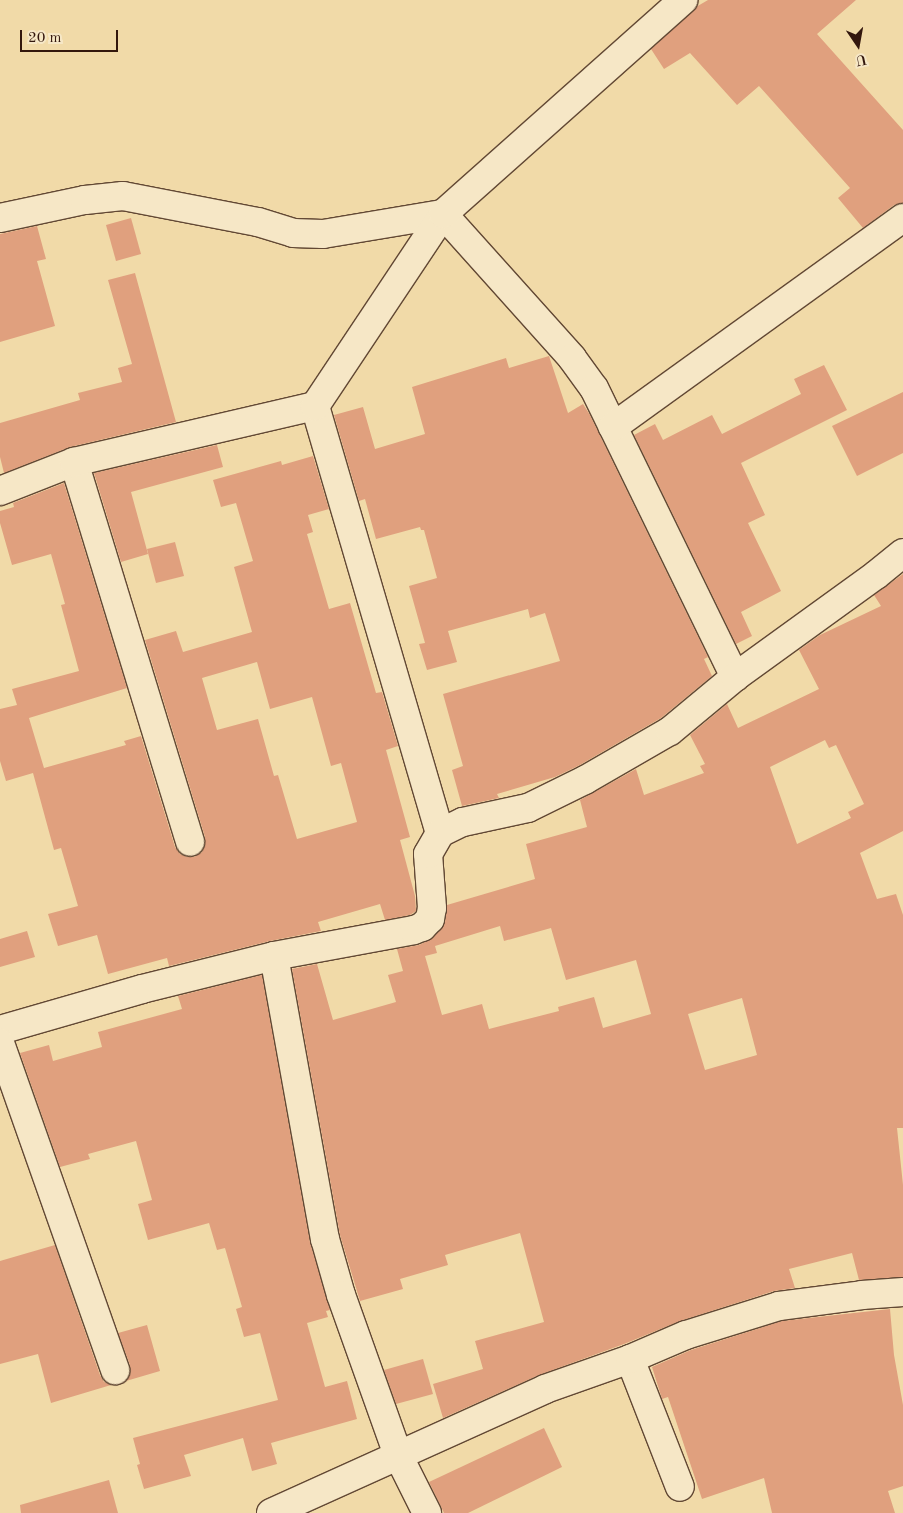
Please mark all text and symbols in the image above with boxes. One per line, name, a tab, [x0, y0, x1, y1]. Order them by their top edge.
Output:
scale bar	[22, 20, 120, 52]
north arrow	[833, 20, 883, 70]
text: 20 m	[28, 31, 62, 46]
text: U	[854, 52, 868, 68]

